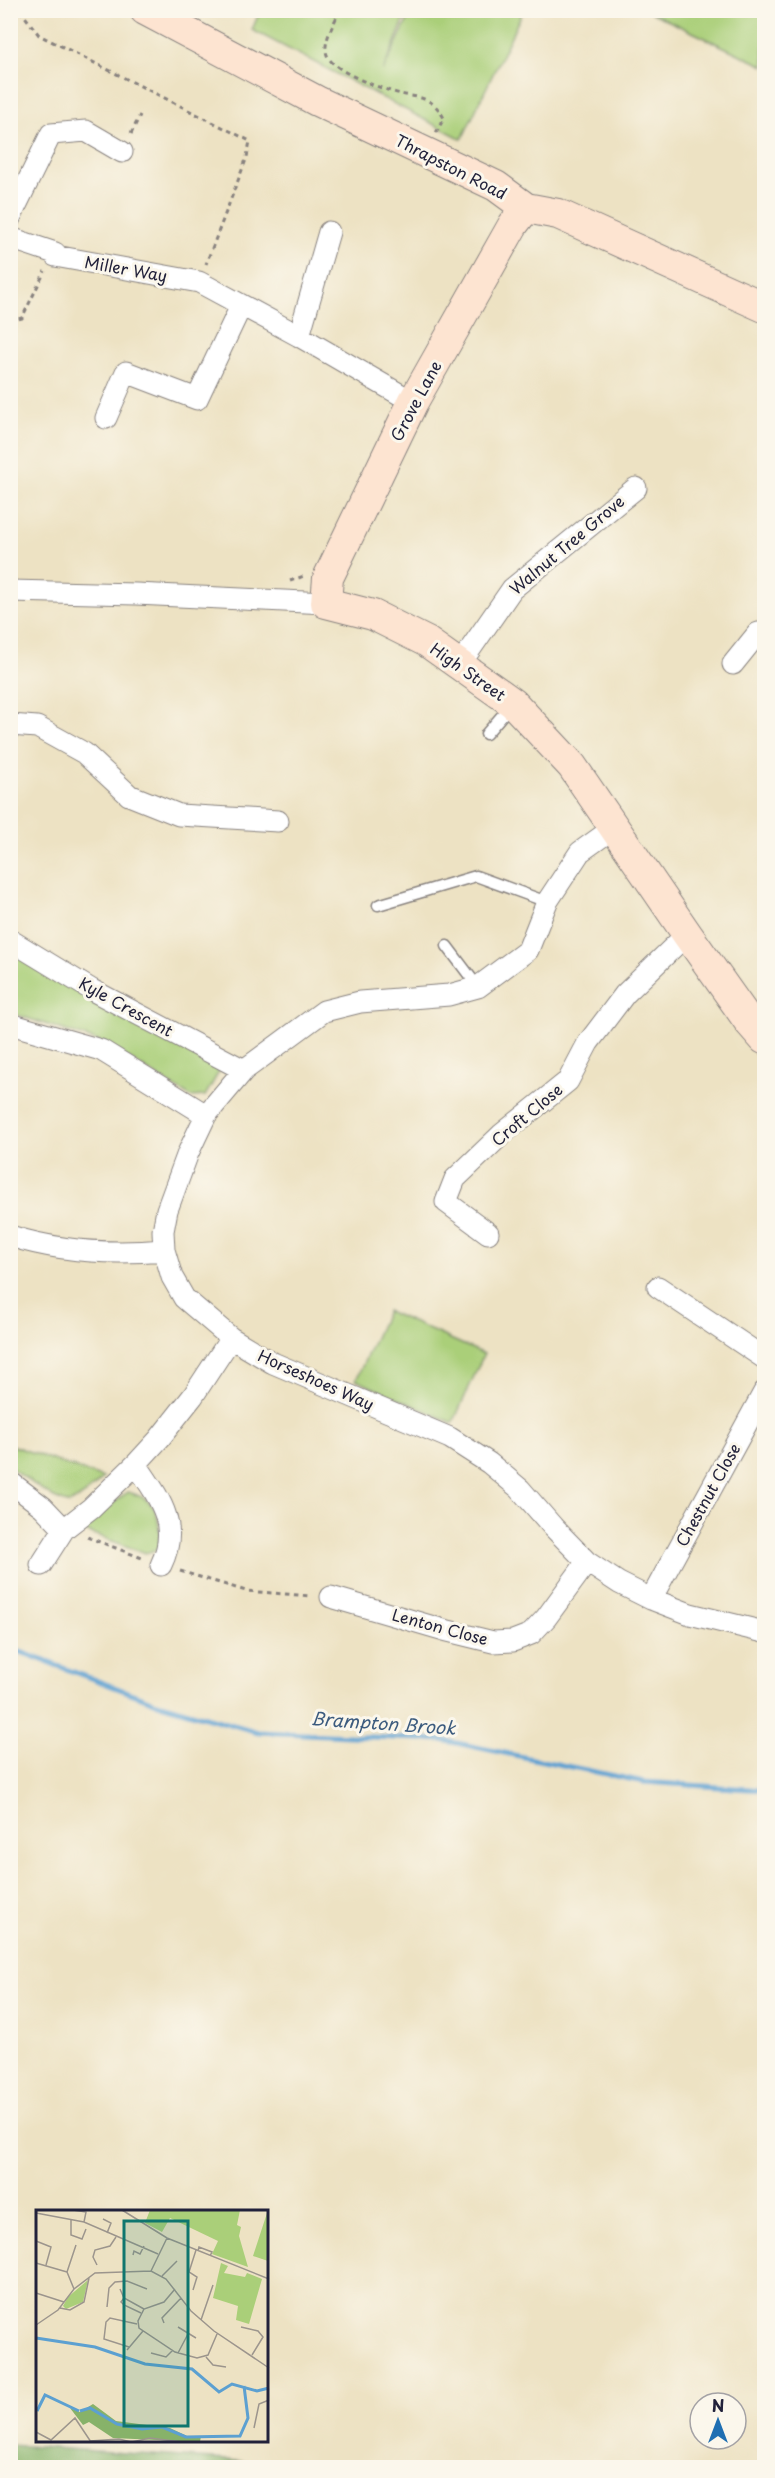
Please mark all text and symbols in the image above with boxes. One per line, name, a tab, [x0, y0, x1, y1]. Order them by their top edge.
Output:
street label: Thrapston Road	[391, 128, 511, 205]
street label: Miller Way	[83, 249, 169, 287]
street label: Grove Lane	[384, 356, 446, 445]
street label: Walnut Tree Grove	[504, 489, 629, 600]
street label: High Street	[426, 636, 512, 706]
street label: Kyle Crescent	[75, 970, 178, 1042]
street label: Croft Close	[486, 1077, 567, 1151]
street label: Horseshoes Way	[254, 1343, 378, 1415]
street label: Chestnut Close	[669, 1439, 745, 1550]
street label: Lenton Close	[390, 1602, 491, 1650]
water label: Brampton Brook	[310, 1704, 457, 1741]
inset map	[36, 2210, 268, 2442]
north arrow	[688, 2391, 748, 2451]
text: N	[712, 2393, 724, 2417]

